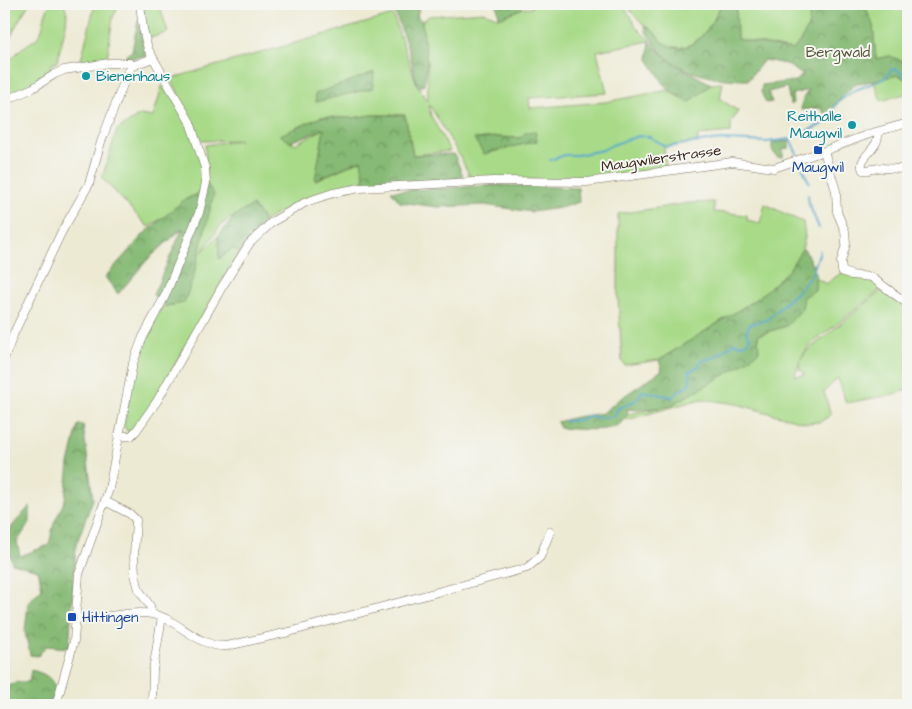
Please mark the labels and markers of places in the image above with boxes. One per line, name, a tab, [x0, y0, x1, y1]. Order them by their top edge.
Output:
place label: Bienenhaus	[96, 66, 171, 87]
marker: Bienenhaus	[80, 70, 92, 82]
place label: Reithalle Maugwil	[787, 106, 842, 145]
marker: Reithalle Maugwil	[846, 119, 858, 131]
marker: Maugwil	[812, 144, 824, 156]
place label: Maugwil	[792, 157, 844, 179]
place label: Hittingen	[82, 607, 139, 629]
marker: Hittingen	[66, 611, 78, 623]

